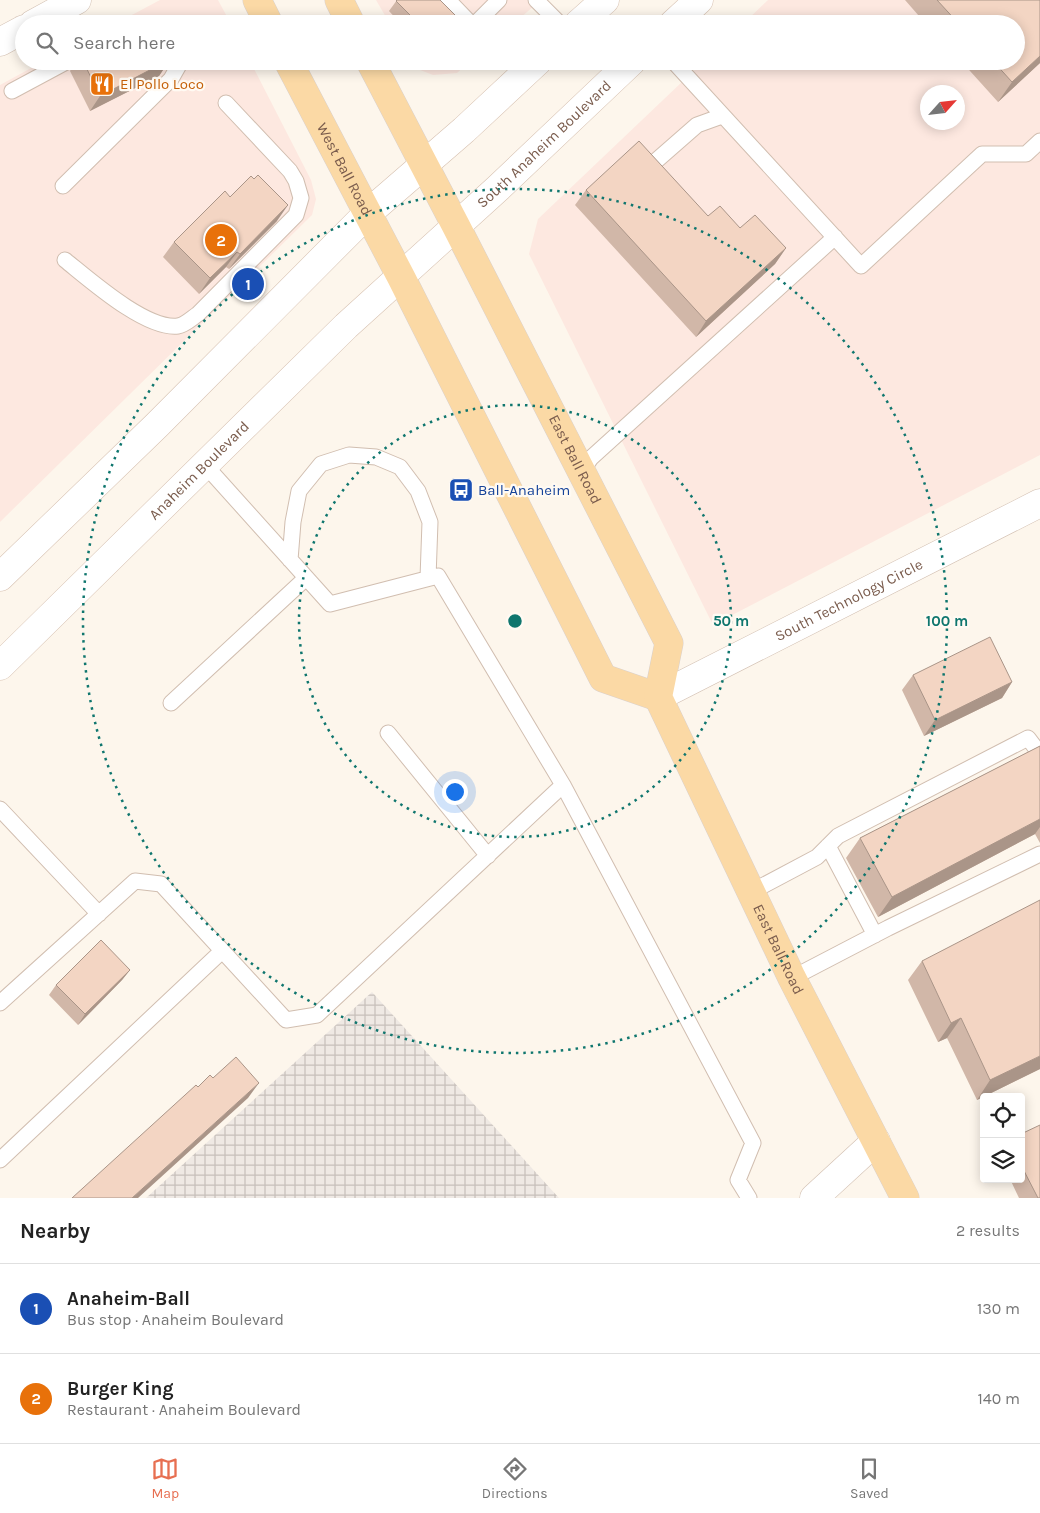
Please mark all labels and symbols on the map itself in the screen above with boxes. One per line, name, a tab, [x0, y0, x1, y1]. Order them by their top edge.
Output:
restaurant icon: El Pollo Loco	[89, 71, 115, 97]
place label: El Pollo Loco	[120, 75, 204, 93]
street label: South Anaheim Boulevard	[473, 76, 615, 212]
north arrow	[920, 85, 965, 130]
street label: West Ball Road	[313, 120, 376, 218]
pin: 2	[205, 221, 237, 259]
pin: 1	[232, 265, 264, 303]
street label: East Ball Road	[545, 412, 605, 507]
street label: Anaheim Boulevard	[145, 417, 253, 524]
bus stop icon: Ball-Anaheim	[448, 477, 474, 503]
place label: Ball-Anaheim	[478, 481, 570, 499]
street label: South Technology Circle	[772, 555, 926, 645]
centre of rings	[506, 612, 524, 630]
text: 50 m	[713, 612, 749, 630]
text: 100 m	[926, 612, 968, 630]
your location	[442, 779, 468, 805]
street label: East Ball Road	[749, 901, 808, 997]

